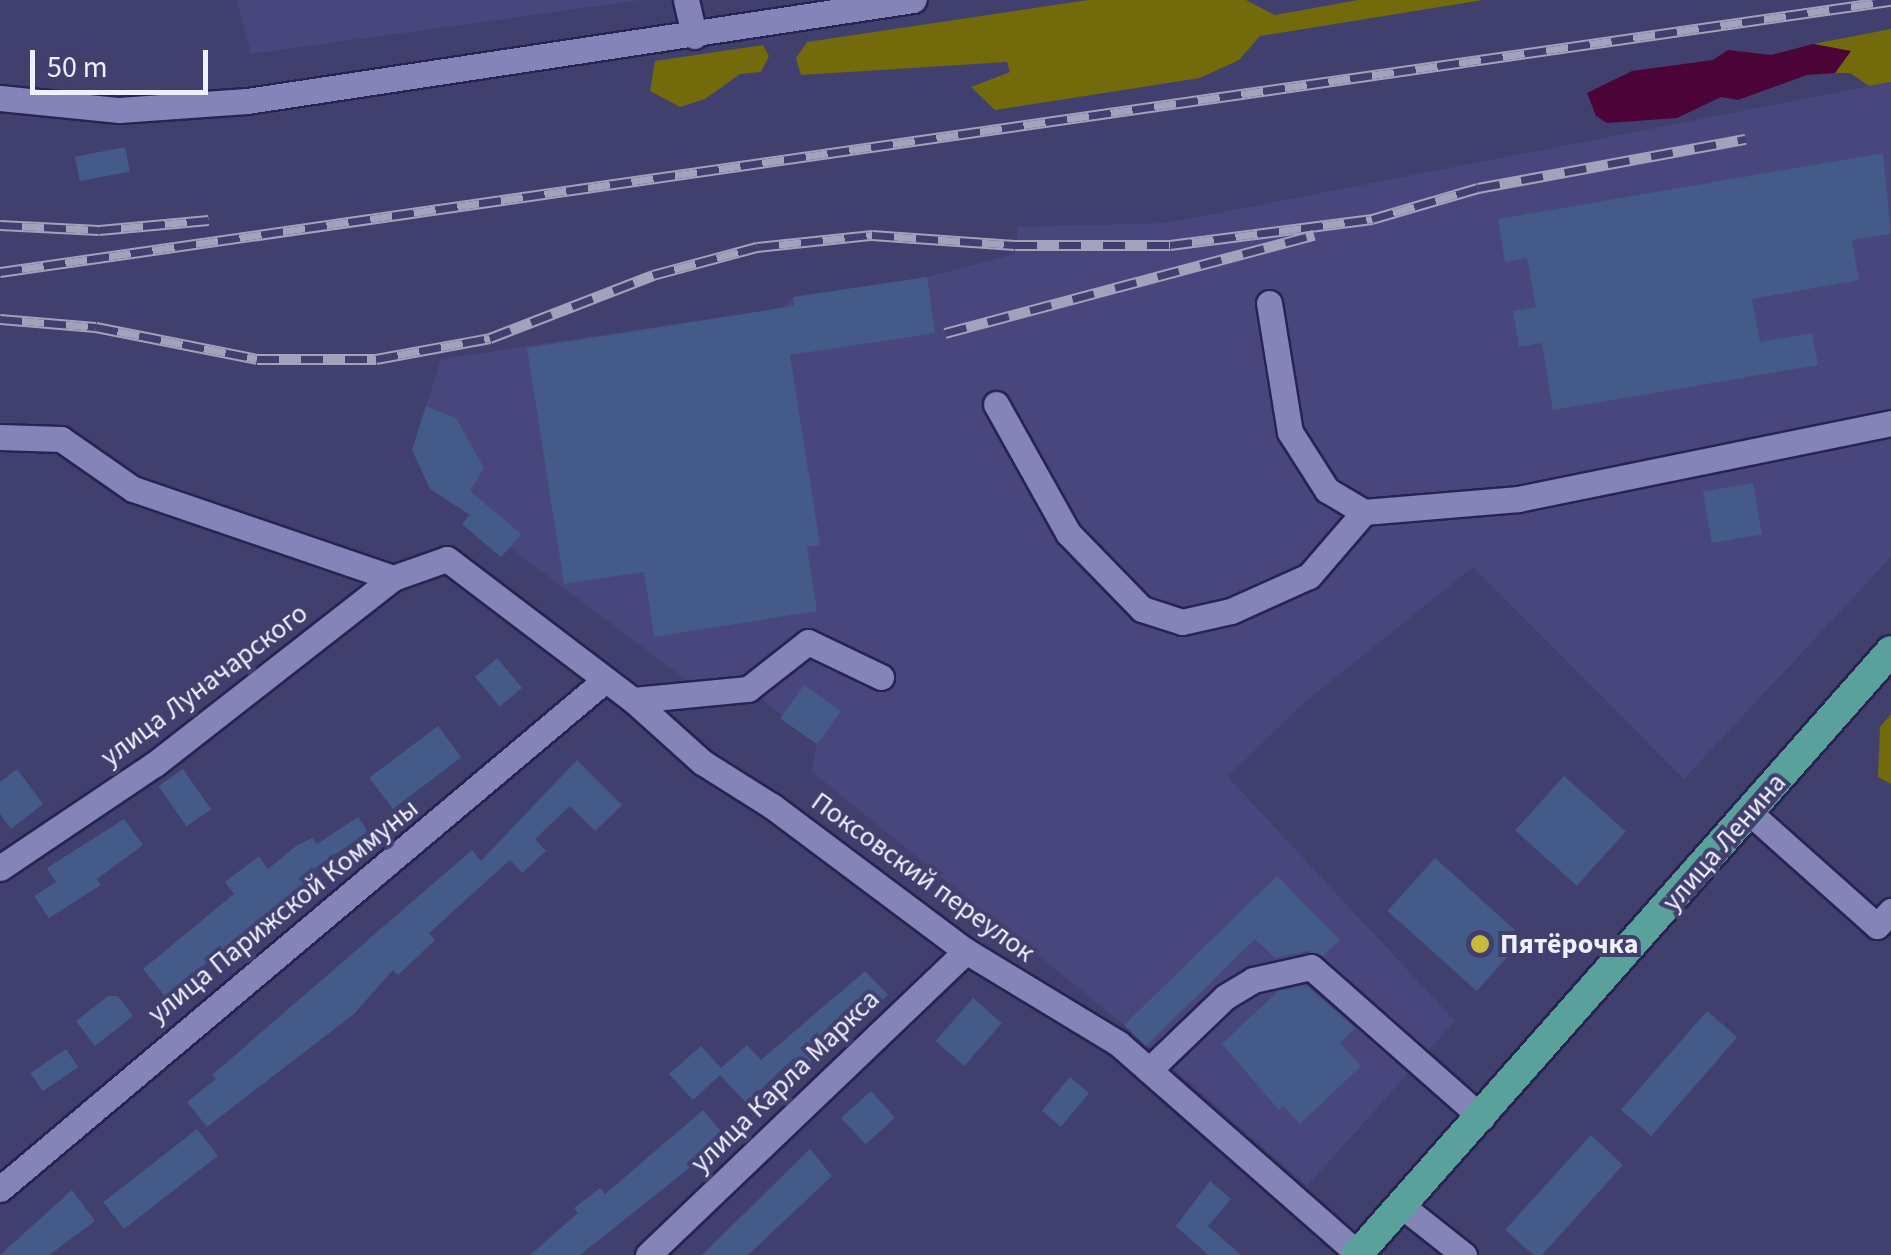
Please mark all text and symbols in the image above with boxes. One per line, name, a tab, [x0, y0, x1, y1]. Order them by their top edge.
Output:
scale bar	[35, 30, 212, 92]
text: 50 m	[47, 46, 108, 89]
street label: улица Луначарского	[94, 596, 314, 774]
street label: улица Ленина	[1655, 766, 1793, 918]
street label: Поксовский переулок	[805, 785, 1041, 969]
street label: улица Парижской Коммуны	[141, 791, 425, 1031]
place label: Пятёрочка	[1500, 927, 1638, 961]
marker: Пятёрочка	[1469, 933, 1491, 955]
street label: улица Карла Маркса	[684, 982, 886, 1180]

